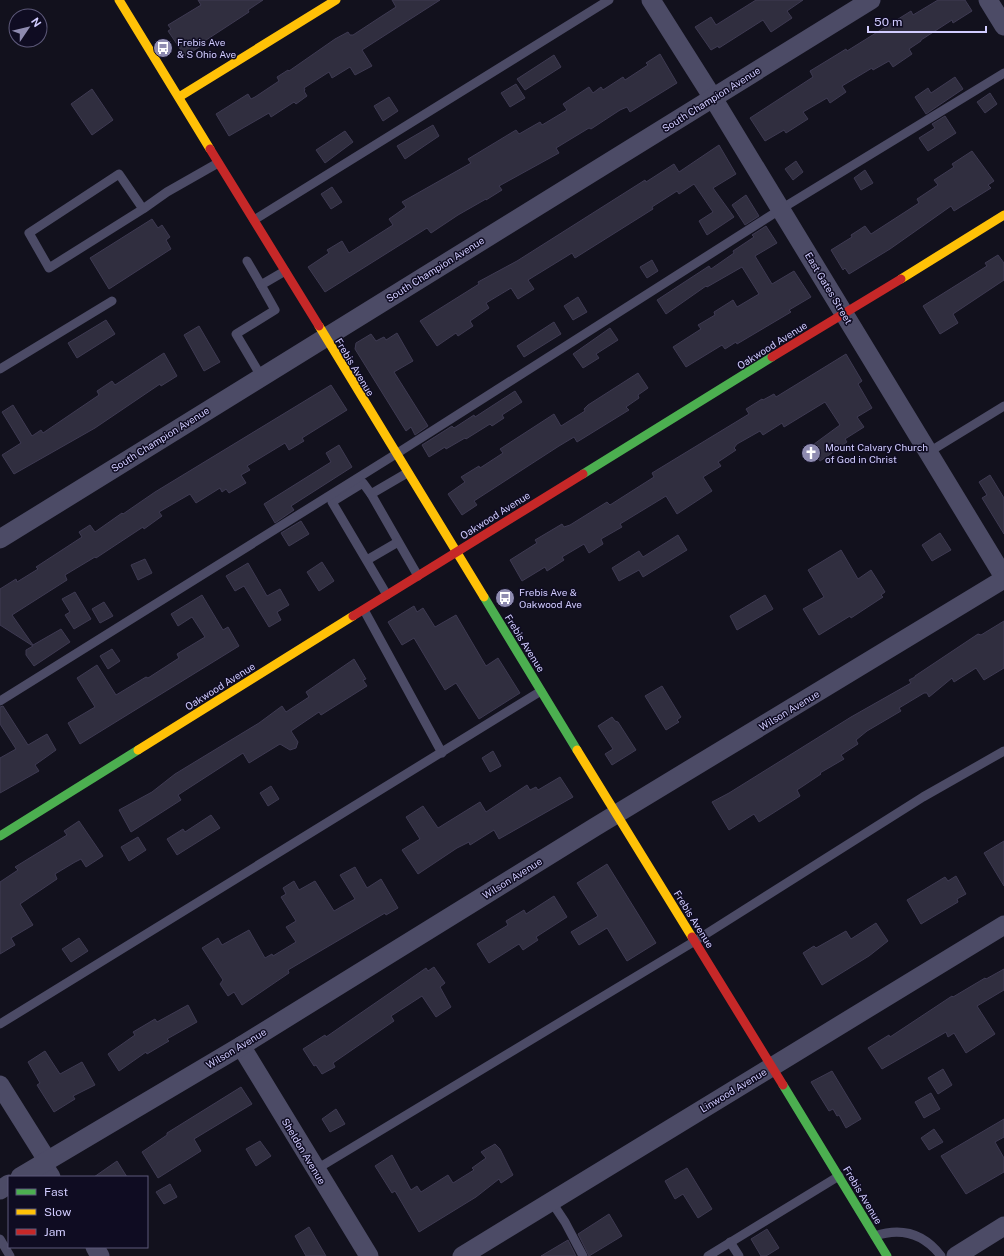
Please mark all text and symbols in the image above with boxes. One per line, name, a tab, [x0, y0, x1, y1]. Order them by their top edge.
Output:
north arrow	[8, 8, 48, 48]
scale bar	[868, 8, 986, 34]
text: N	[29, 15, 44, 29]
text: 50 m	[874, 15, 902, 29]
place label: Frebis Ave & S Ohio Ave	[177, 36, 237, 60]
bus stop icon: Frebis Ave & S Ohio Ave	[152, 37, 174, 59]
street label: South Champion Avenue	[660, 64, 763, 134]
street label: South Champion Avenue	[384, 234, 487, 304]
street label: East Gates Street	[803, 250, 855, 326]
street label: Oakwood Avenue	[735, 318, 809, 371]
street label: Frebis Avenue	[333, 336, 377, 399]
street label: South Champion Avenue	[109, 404, 212, 474]
place label: Mount Calvary Church of God in Christ	[825, 441, 928, 465]
church icon: Mount Calvary Church of God in Christ	[800, 442, 822, 464]
street label: Oakwood Avenue	[458, 488, 532, 541]
place label: Frebis Ave & Oakwood Ave	[519, 586, 582, 610]
bus stop icon: Frebis Ave & Oakwood Ave	[494, 587, 516, 609]
street label: Frebis Avenue	[503, 612, 548, 674]
street label: Oakwood Avenue	[183, 659, 257, 712]
street label: Wilson Avenue	[757, 687, 822, 733]
street label: Wilson Avenue	[480, 855, 544, 901]
street label: Frebis Avenue	[672, 888, 717, 950]
street label: Wilson Avenue	[204, 1025, 269, 1071]
street label: Linwood Avenue	[697, 1065, 769, 1115]
street label: Sheldon Avenue	[280, 1116, 329, 1187]
street label: Frebis Avenue	[841, 1164, 885, 1227]
legend	[8, 1176, 148, 1248]
text: Fast	[44, 1185, 69, 1199]
text: Slow	[44, 1205, 72, 1219]
text: Jam	[44, 1225, 66, 1239]

